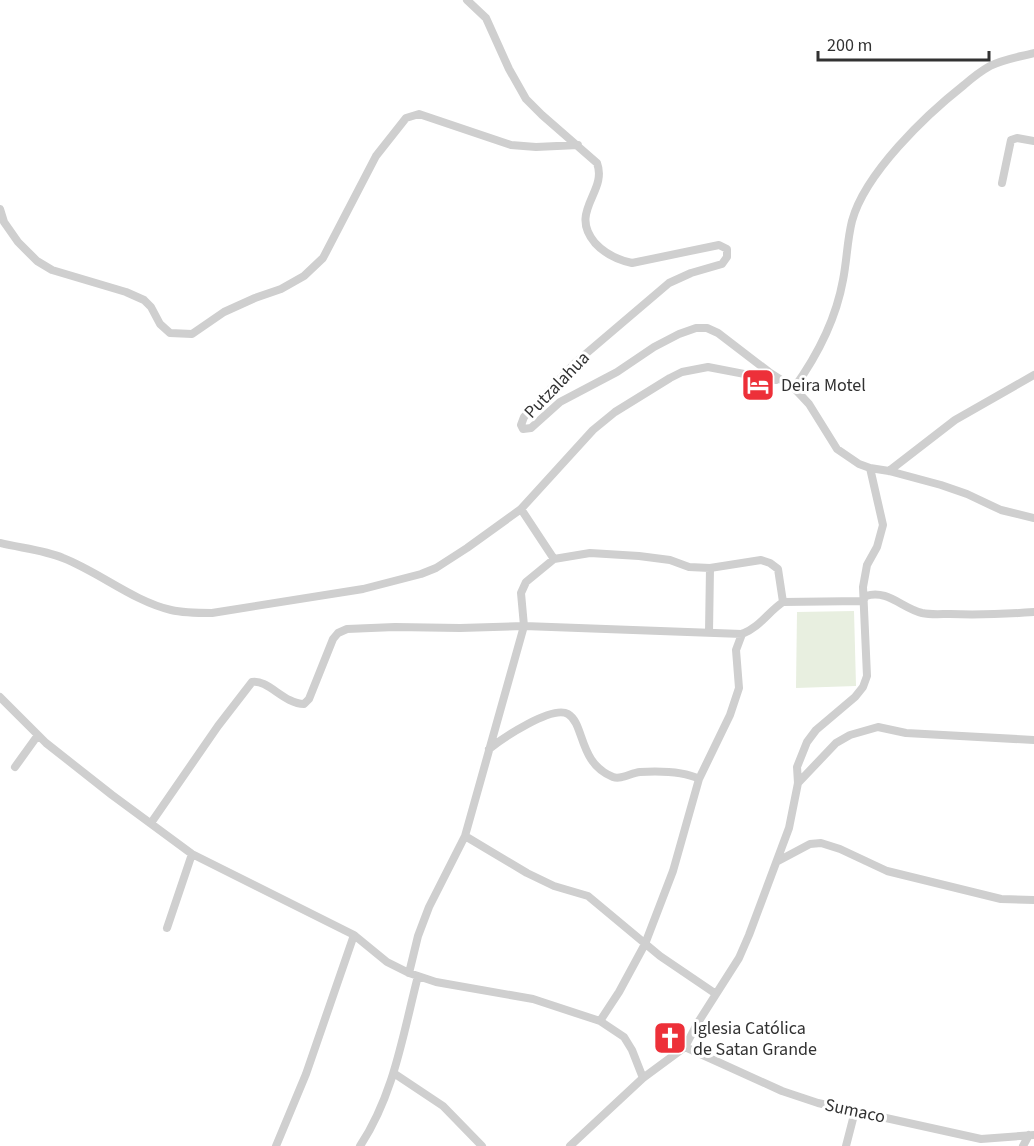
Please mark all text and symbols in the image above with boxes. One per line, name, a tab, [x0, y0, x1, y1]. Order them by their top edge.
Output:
scale bar	[818, 24, 989, 62]
text: 200 m	[827, 33, 872, 58]
street label: Putzalahua	[519, 346, 595, 424]
hotel icon: Deira Motel	[740, 367, 776, 403]
place label: Deira Motel	[781, 373, 866, 398]
place label: Iglesia Católica de Satan Grande	[693, 1016, 817, 1062]
church icon: Iglesia Católica de Satan Grande	[652, 1020, 688, 1056]
street label: Sumaco	[823, 1092, 887, 1130]

